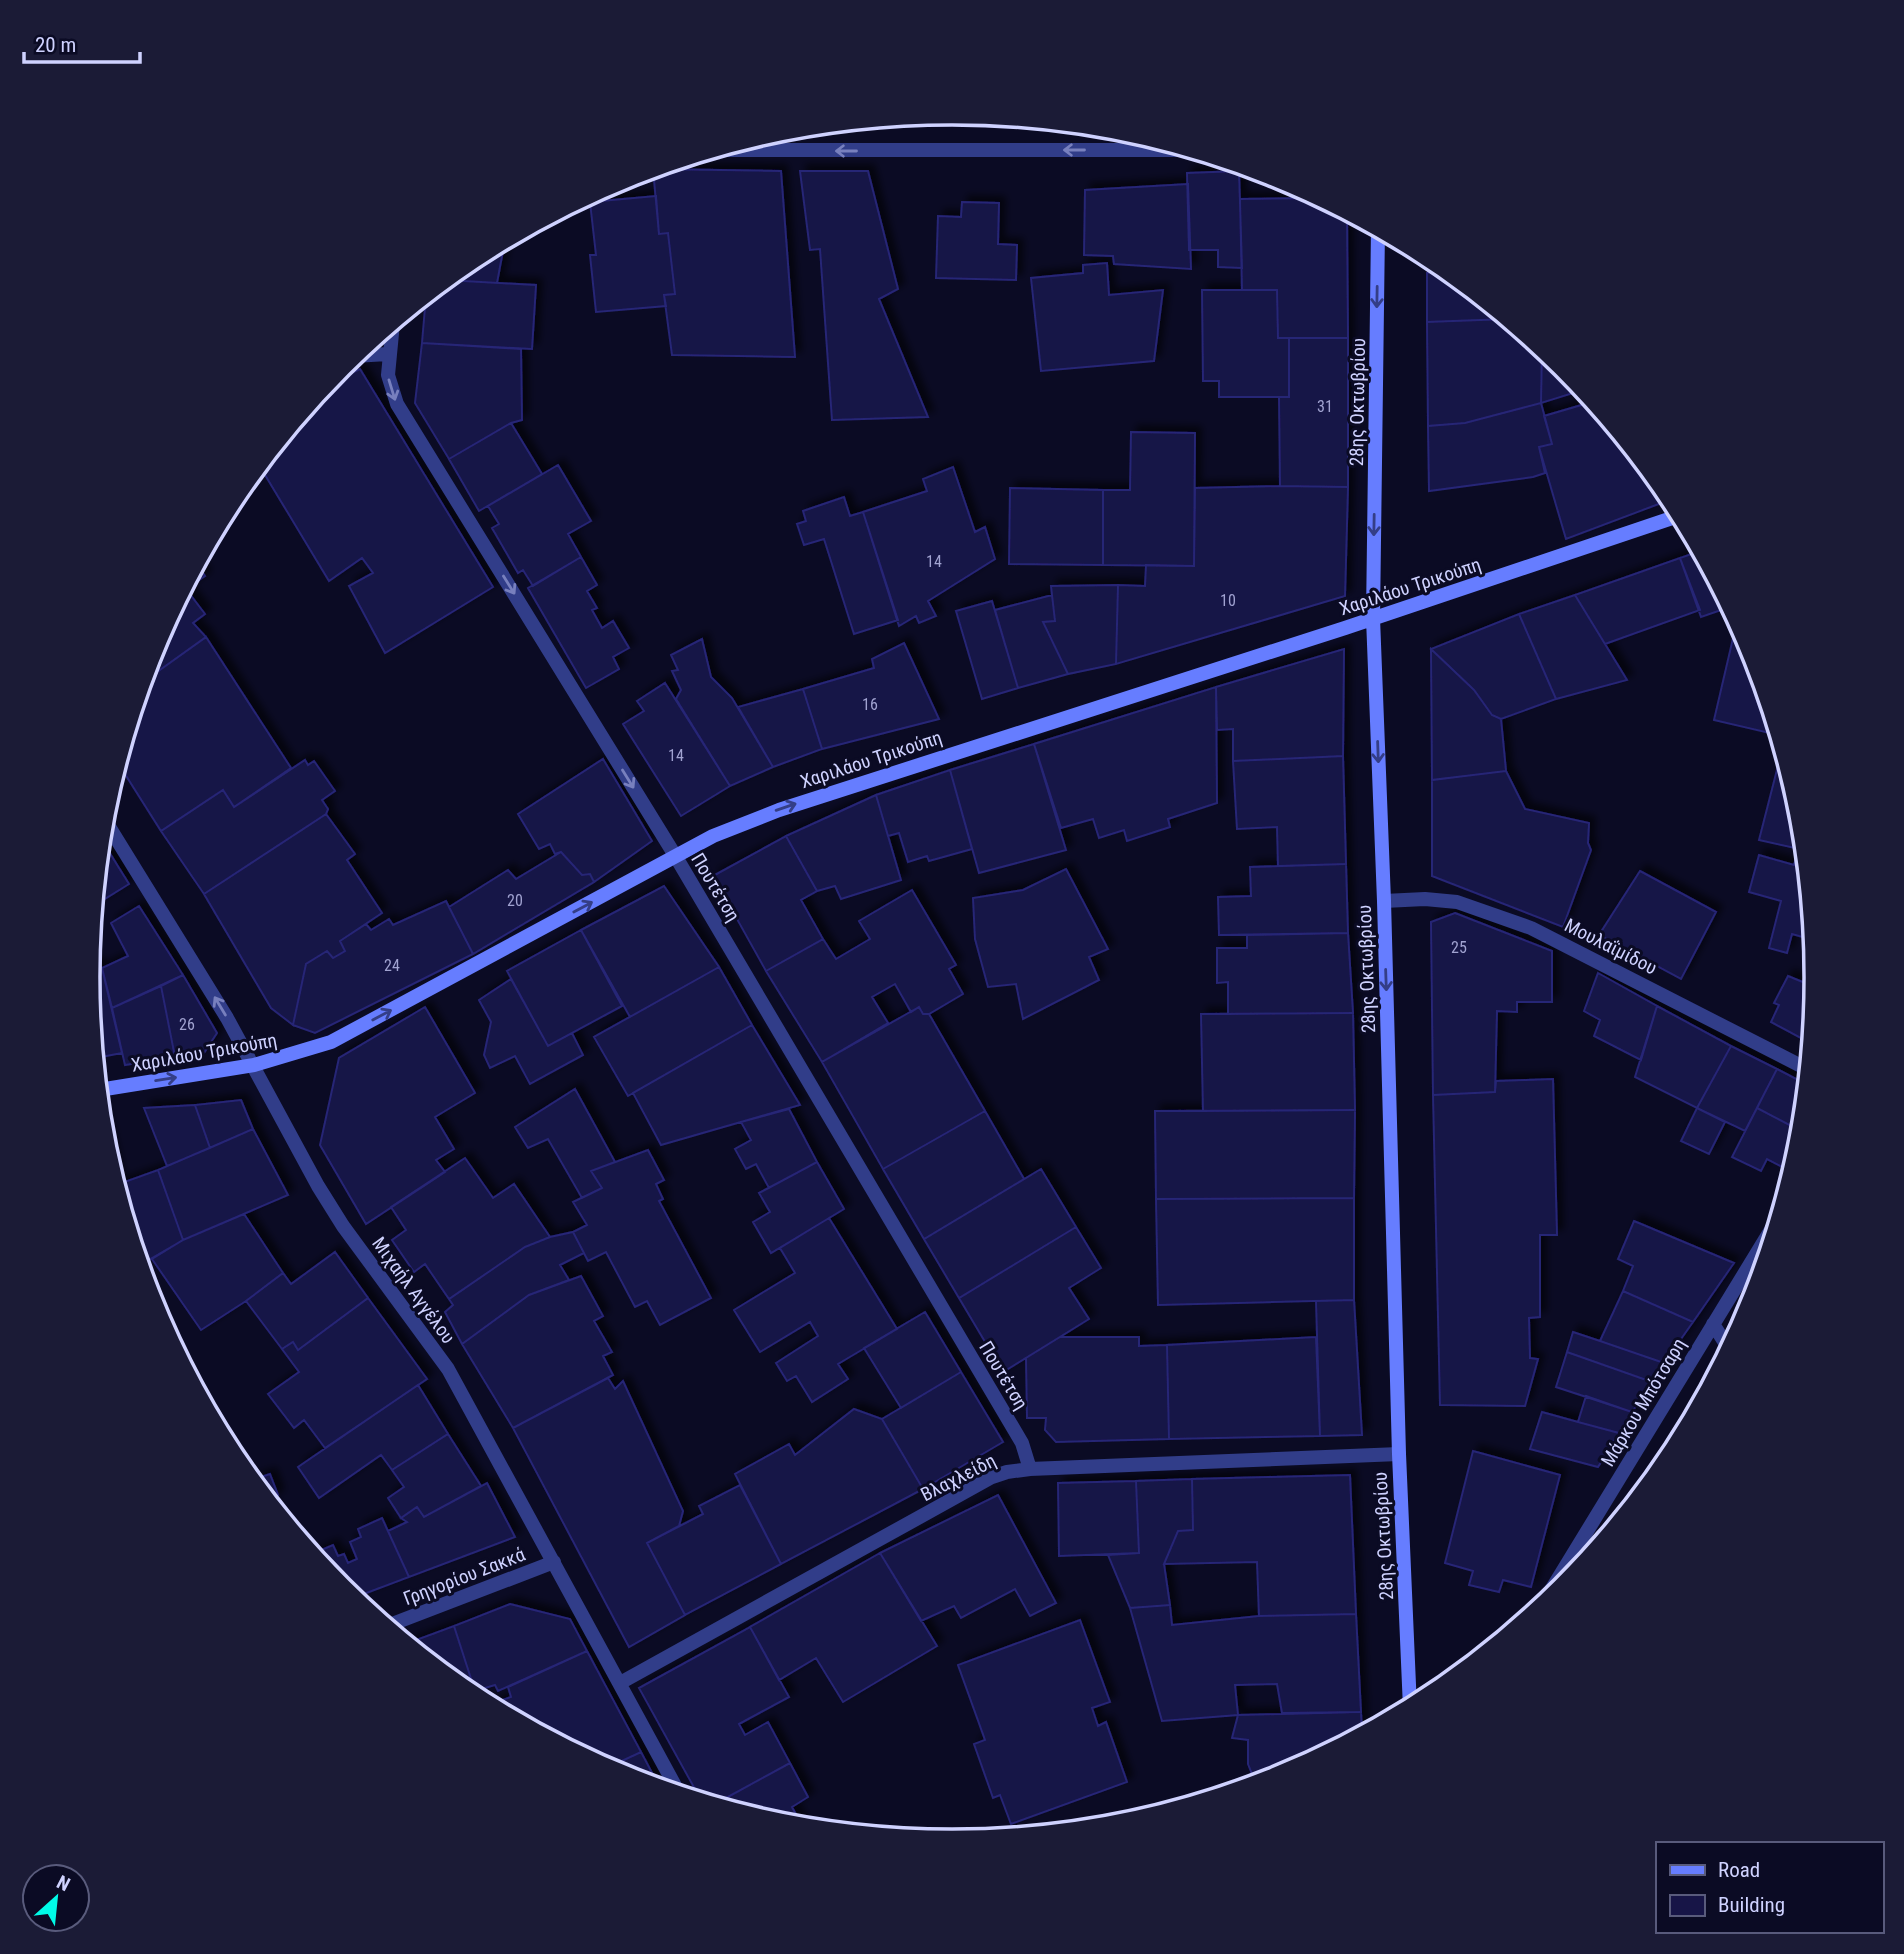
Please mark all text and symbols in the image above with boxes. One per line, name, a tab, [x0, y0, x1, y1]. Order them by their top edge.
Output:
scale bar	[24, 21, 140, 65]
text: 20 m	[35, 33, 76, 57]
one-way arrow	[1062, 143, 1085, 157]
one-way arrow	[835, 144, 858, 158]
one-way arrow	[1370, 286, 1384, 309]
street label: 28ης Οκτωβρίου	[1345, 338, 1370, 466]
one-way arrow	[387, 379, 400, 401]
house number: 31	[1317, 397, 1333, 416]
one-way arrow	[1367, 513, 1381, 536]
house number: 14	[926, 552, 942, 571]
street label: Χαριλάου Τρικούπη	[1336, 553, 1484, 620]
one-way arrow	[502, 575, 516, 595]
house number: 10	[1220, 591, 1236, 610]
house number: 16	[862, 695, 878, 714]
street label: Χαριλάου Τρικούπη	[797, 726, 945, 793]
one-way arrow	[1372, 741, 1385, 764]
house number: 14	[668, 746, 684, 765]
one-way arrow	[621, 768, 635, 788]
one-way arrow	[775, 800, 797, 812]
street label: Πουτέτση	[686, 849, 745, 926]
house number: 20	[507, 891, 523, 910]
one-way arrow	[572, 900, 592, 914]
street label: 28ης Οκτωβρίου	[1353, 904, 1380, 1033]
street label: Μουλαΐμίδου	[1561, 913, 1661, 980]
house number: 25	[1451, 938, 1467, 957]
house number: 24	[384, 956, 400, 975]
one-way arrow	[1379, 968, 1393, 991]
one-way arrow	[212, 996, 226, 1016]
one-way arrow	[372, 1008, 392, 1022]
house number: 26	[179, 1015, 195, 1034]
street label: Χαριλάου Τρικούπη	[129, 1028, 279, 1077]
one-way arrow	[154, 1072, 177, 1085]
street label: Μιχαήλ Αγγέλου	[367, 1233, 460, 1348]
street label: Μάρκου Μπότσαρη	[1596, 1334, 1691, 1471]
street label: Πουτέτση	[974, 1337, 1033, 1414]
street label: Βλαχλείδη	[917, 1449, 1000, 1506]
street label: 28ης Οκτωβρίου	[1369, 1471, 1398, 1601]
street label: Γρηγορίου Σακκά	[400, 1542, 529, 1610]
legend	[1656, 1842, 1883, 1933]
text: Road	[1718, 1858, 1760, 1882]
north arrow	[21, 1863, 91, 1933]
text: N	[53, 1870, 74, 1896]
text: Building	[1718, 1893, 1785, 1917]

